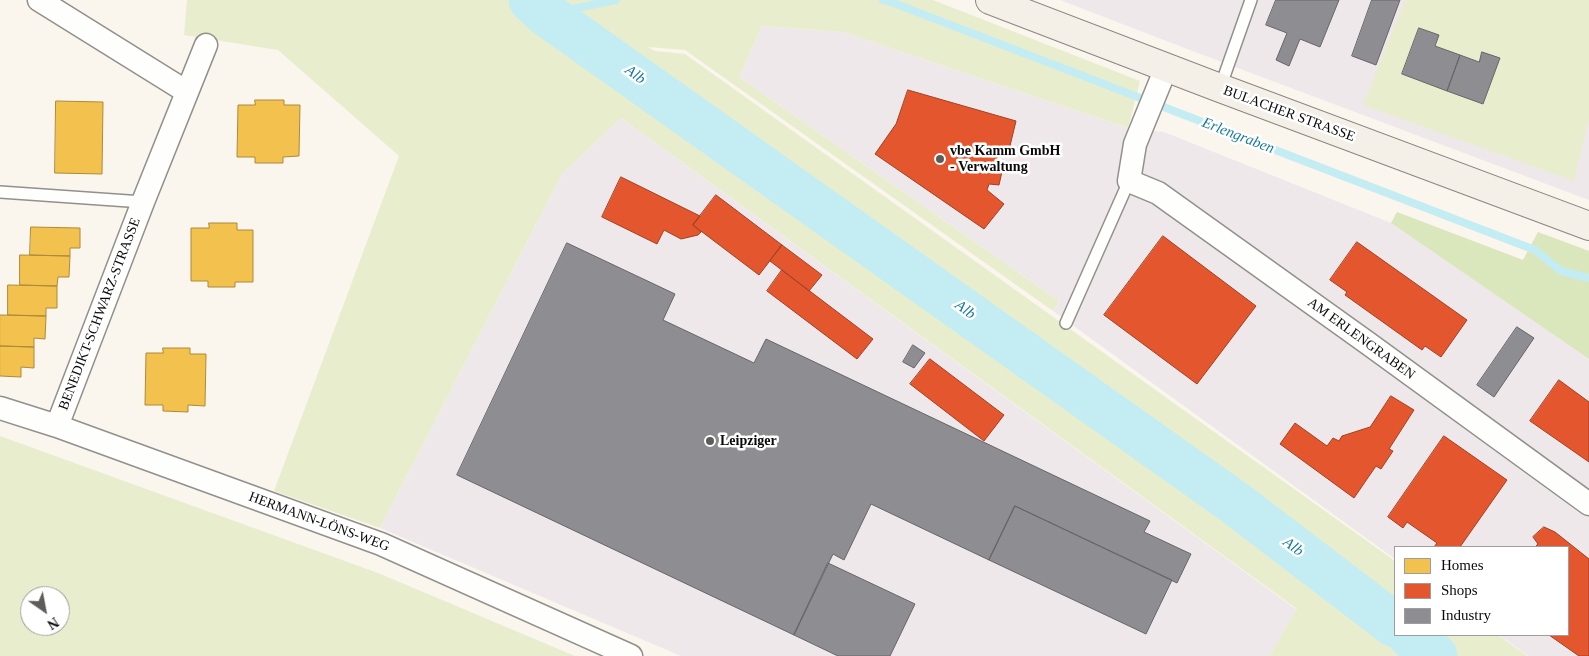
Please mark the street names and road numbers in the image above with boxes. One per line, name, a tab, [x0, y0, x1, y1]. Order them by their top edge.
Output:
street label: BULACHER STRASSE	[1221, 82, 1357, 146]
street label: BENEDIKT-SCHWARZ-STRASSE	[55, 215, 145, 413]
street label: AM ERLENGRABEN	[1304, 294, 1418, 384]
street label: HERMANN-LÖNS-WEG	[246, 489, 392, 555]

